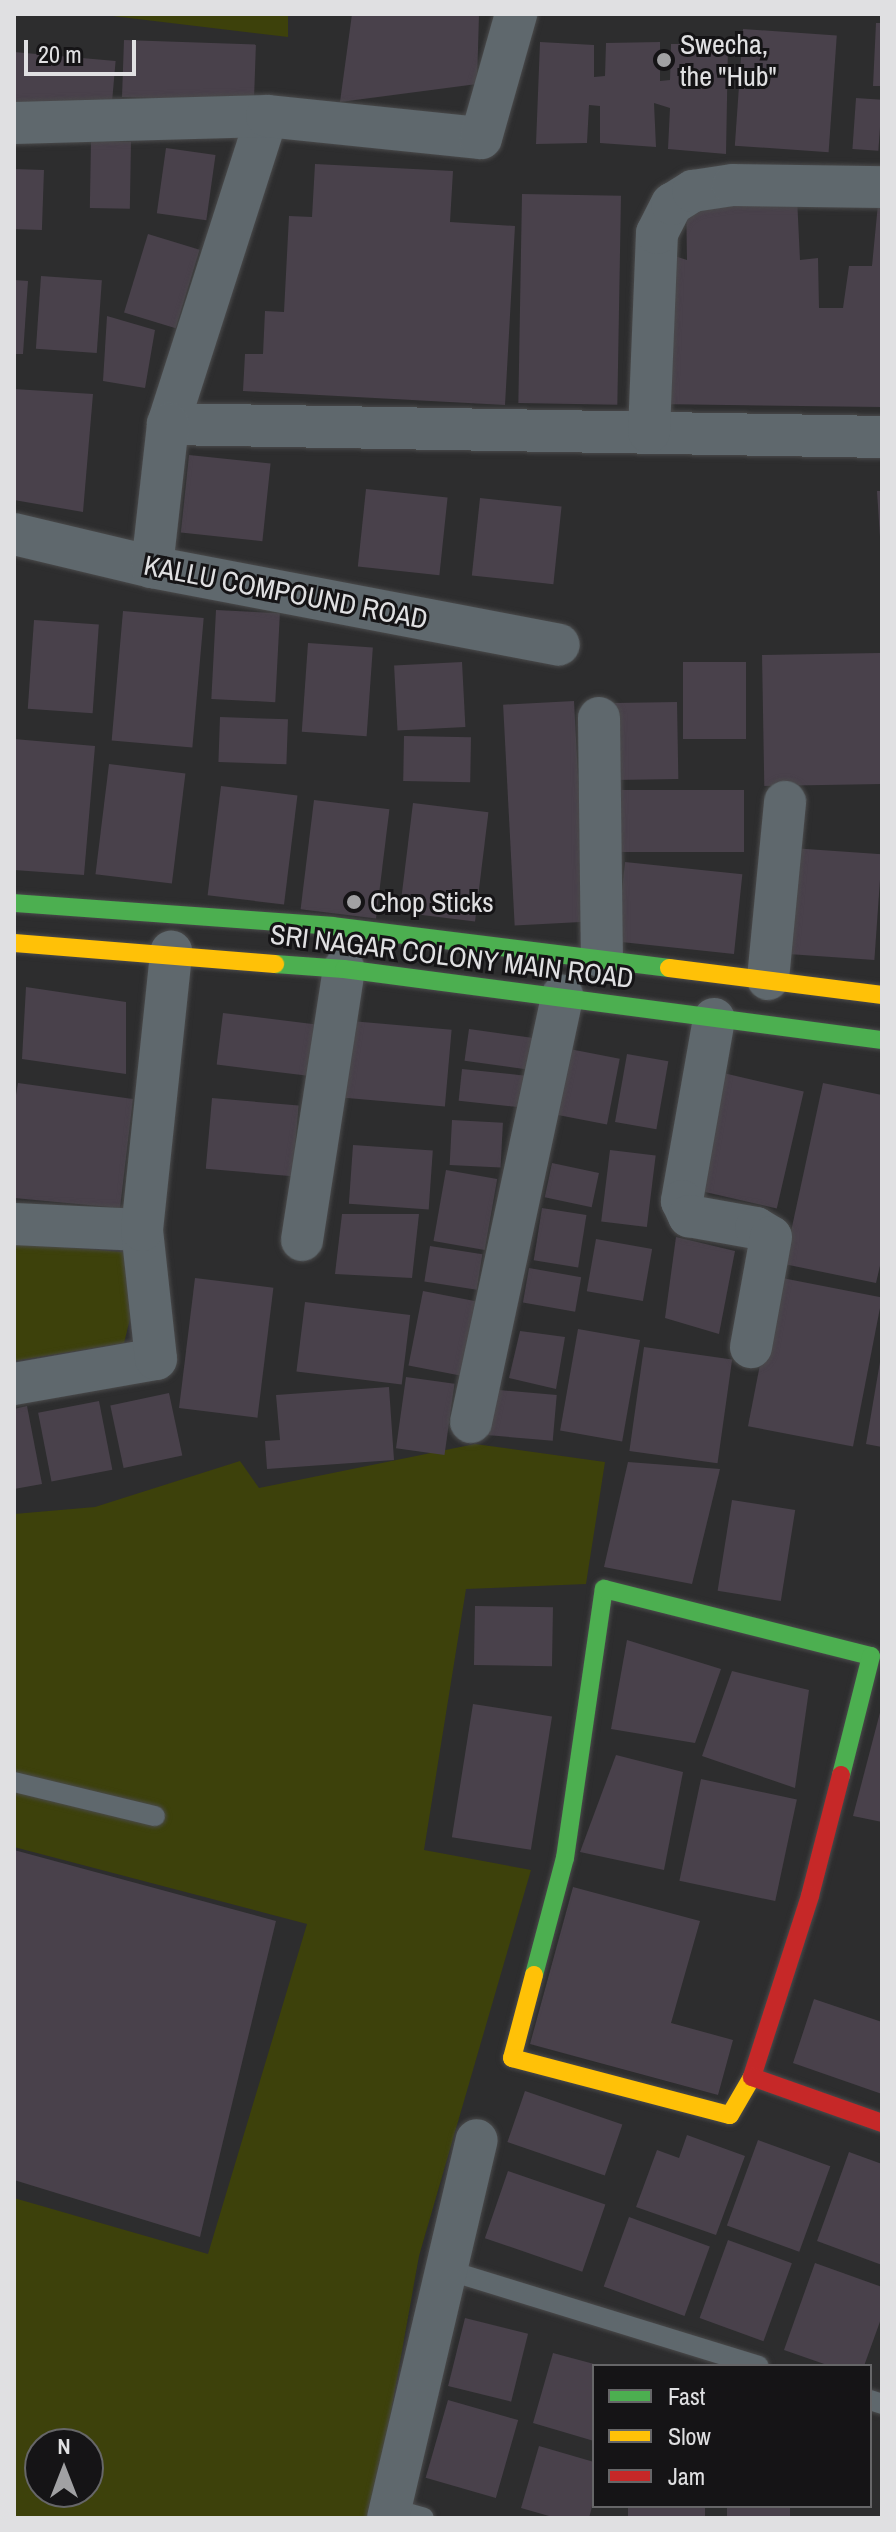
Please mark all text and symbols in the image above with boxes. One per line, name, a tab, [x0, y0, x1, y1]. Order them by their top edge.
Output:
scale bar	[28, 24, 140, 74]
place label: Swecha, the "Hub"	[680, 27, 777, 93]
text: 20 m	[38, 38, 82, 70]
marker: Swecha, the "Hub"	[655, 51, 673, 69]
street label: KALLU COMPOUND ROAD	[141, 548, 431, 636]
place label: Chop Sticks	[370, 885, 494, 919]
marker: Chop Sticks	[345, 893, 363, 911]
street label: SRI NAGAR COLONY MAIN ROAD	[268, 917, 636, 995]
legend	[592, 2364, 872, 2508]
text: Fast	[668, 2380, 705, 2412]
text: Slow	[668, 2420, 711, 2452]
north arrow	[24, 2428, 104, 2508]
text: N	[57, 2431, 71, 2461]
text: Jam	[668, 2460, 705, 2492]

